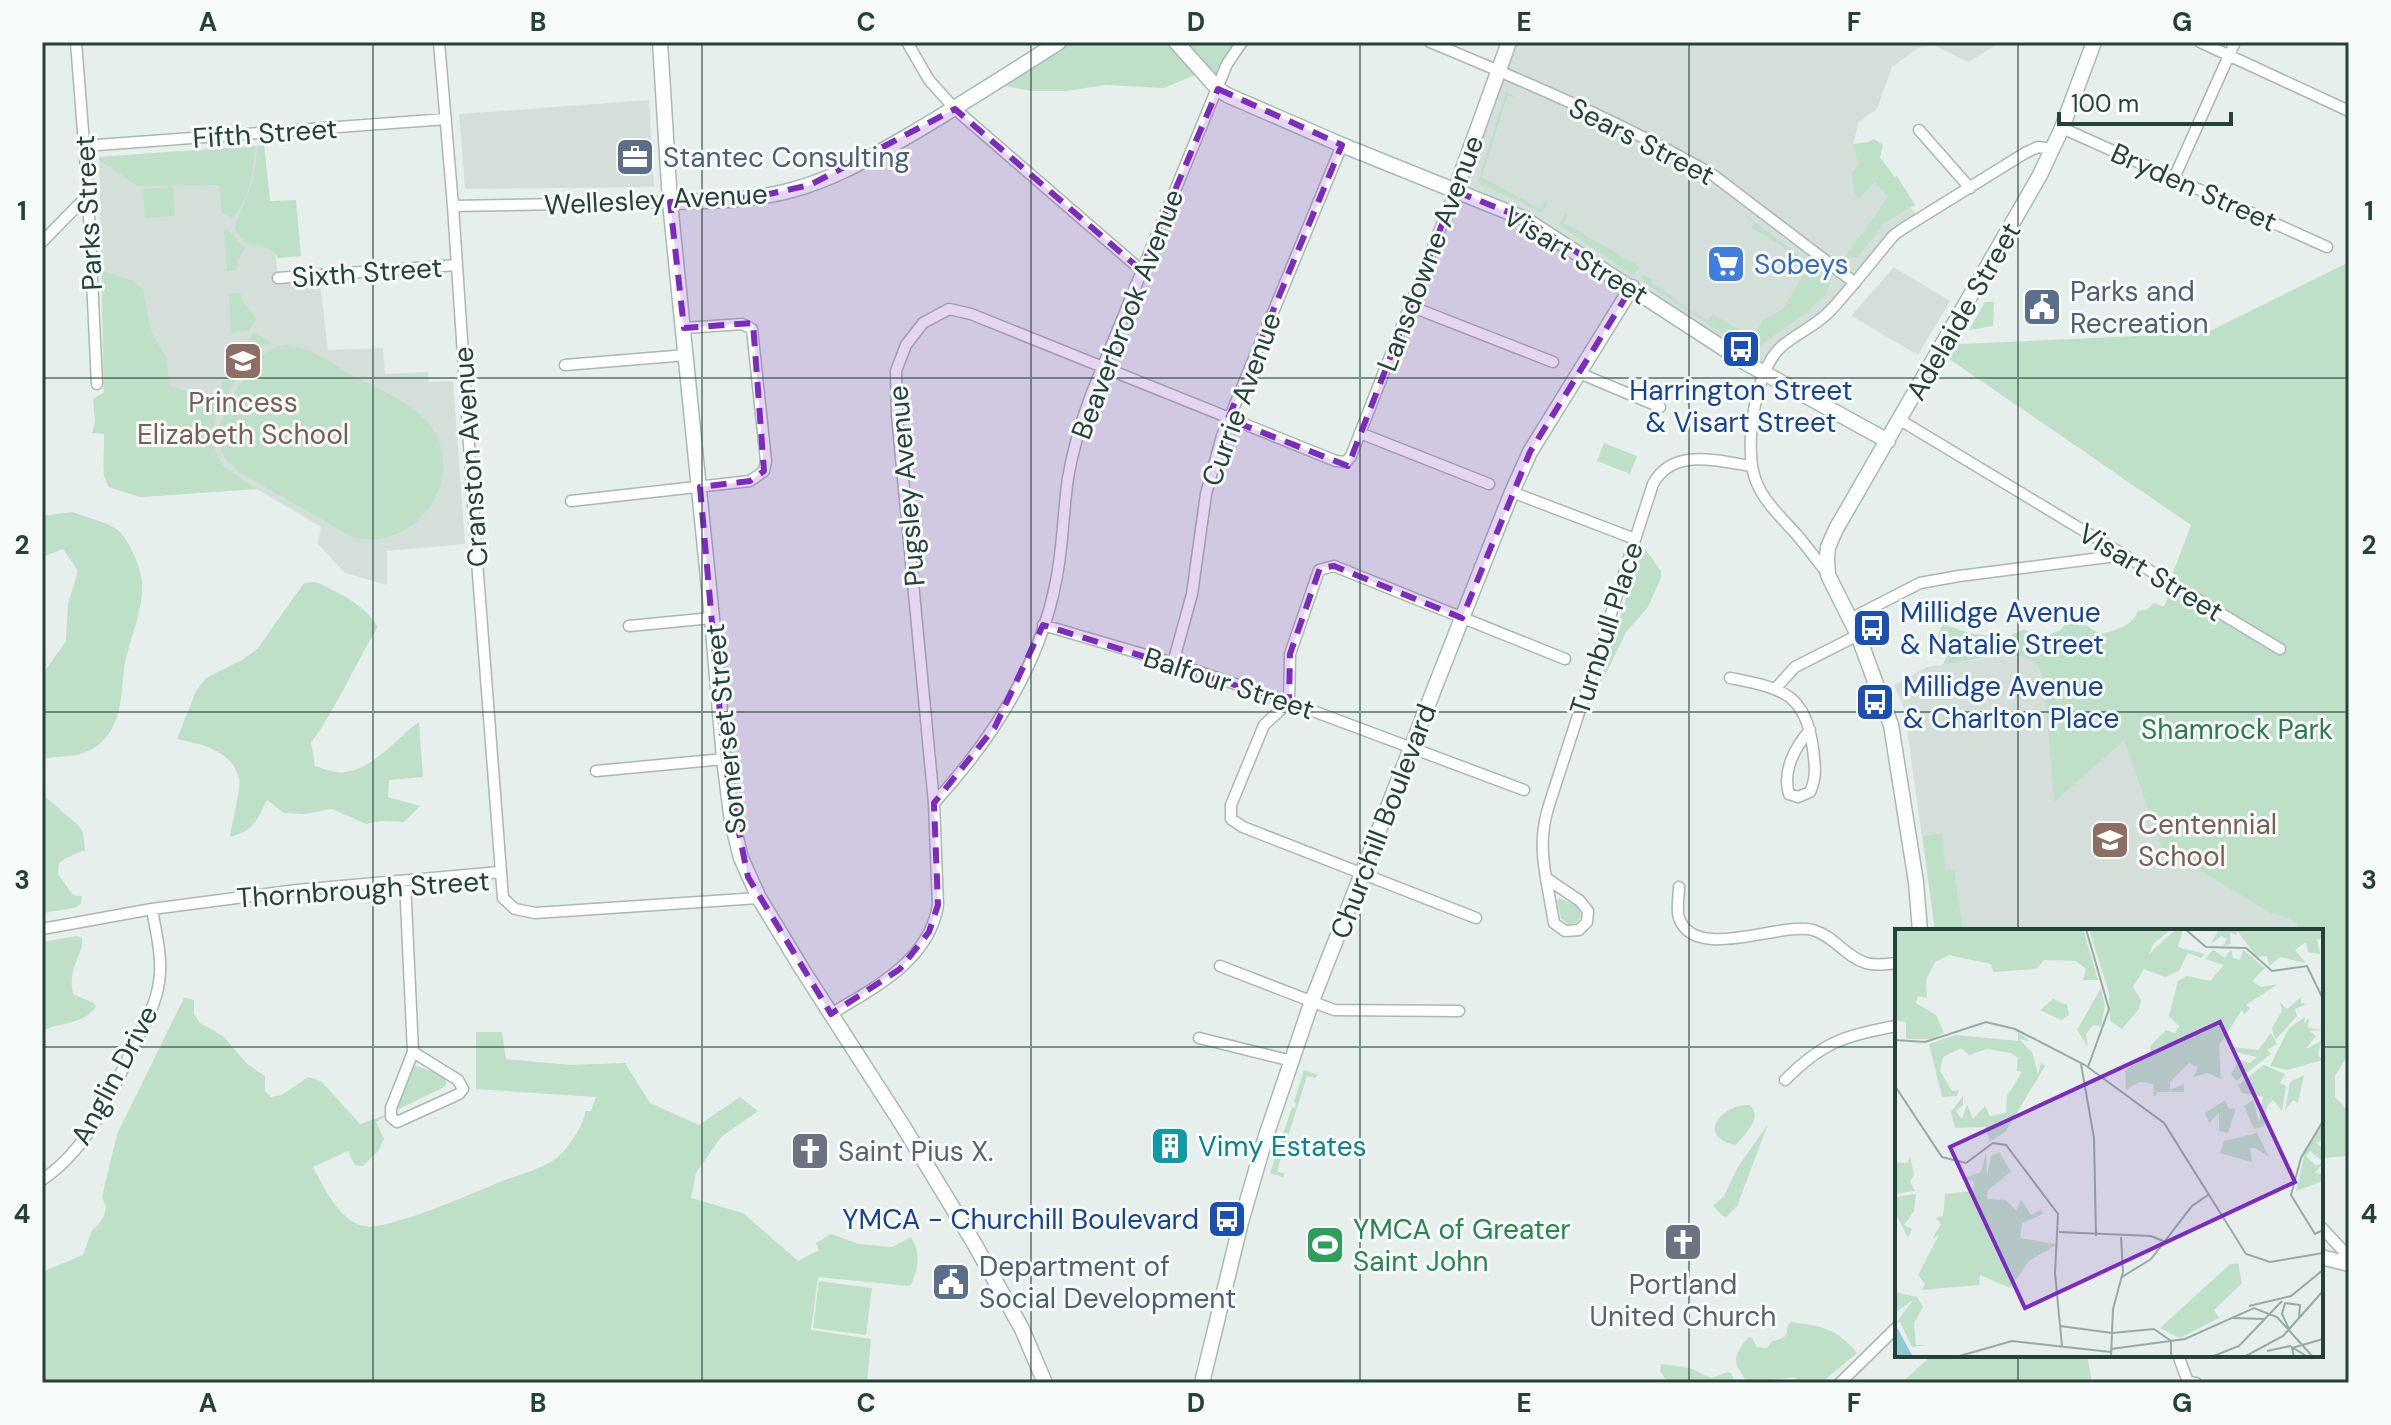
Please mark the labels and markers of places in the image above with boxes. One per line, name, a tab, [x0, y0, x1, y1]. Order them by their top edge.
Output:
office icon: Stantec Consulting	[614, 136, 656, 178]
place label: Stantec Consulting	[663, 139, 910, 176]
supermarket icon: Sobeys	[1705, 243, 1747, 285]
place label: Sobeys	[1754, 246, 1849, 283]
place label: Parks and Recreation	[2070, 273, 2209, 342]
public building icon: Parks and Recreation	[2021, 286, 2063, 328]
bus stop icon: Harrington Street & Visart Street	[1720, 328, 1762, 370]
school or university icon: Princess Elizabeth School	[222, 340, 264, 382]
place label: Harrington Street & Visart Street	[1629, 372, 1853, 441]
place label: Princess Elizabeth School	[137, 384, 349, 453]
place label: Millidge Avenue & Natalie Street	[1900, 594, 2104, 663]
bus stop icon: Millidge Avenue & Natalie Street	[1851, 607, 1893, 649]
place label: Millidge Avenue & Charlton Place	[1903, 668, 2119, 737]
bus stop icon: Millidge Avenue & Charlton Place	[1854, 681, 1896, 723]
place label: Centennial School	[2138, 806, 2277, 875]
school or university icon: Centennial School	[2089, 819, 2131, 861]
building icon: Vimy Estates	[1149, 1125, 1191, 1167]
place label: Vimy Estates	[1198, 1128, 1367, 1165]
church icon: Saint Pius X.	[789, 1130, 831, 1172]
place label: Saint Pius X.	[838, 1133, 994, 1170]
bus stop icon: YMCA - Churchill Boulevard	[1206, 1198, 1248, 1240]
place label: YMCA - Churchill Boulevard	[842, 1201, 1199, 1238]
place label: YMCA of Greater Saint John	[1353, 1211, 1571, 1280]
church icon: Portland United Church	[1662, 1221, 1704, 1263]
sports icon: YMCA of Greater Saint John	[1304, 1224, 1346, 1266]
place label: Department of Social Development	[979, 1248, 1236, 1317]
public building icon: Department of Social Development	[930, 1261, 972, 1303]
place label: Portland United Church	[1590, 1266, 1776, 1335]

